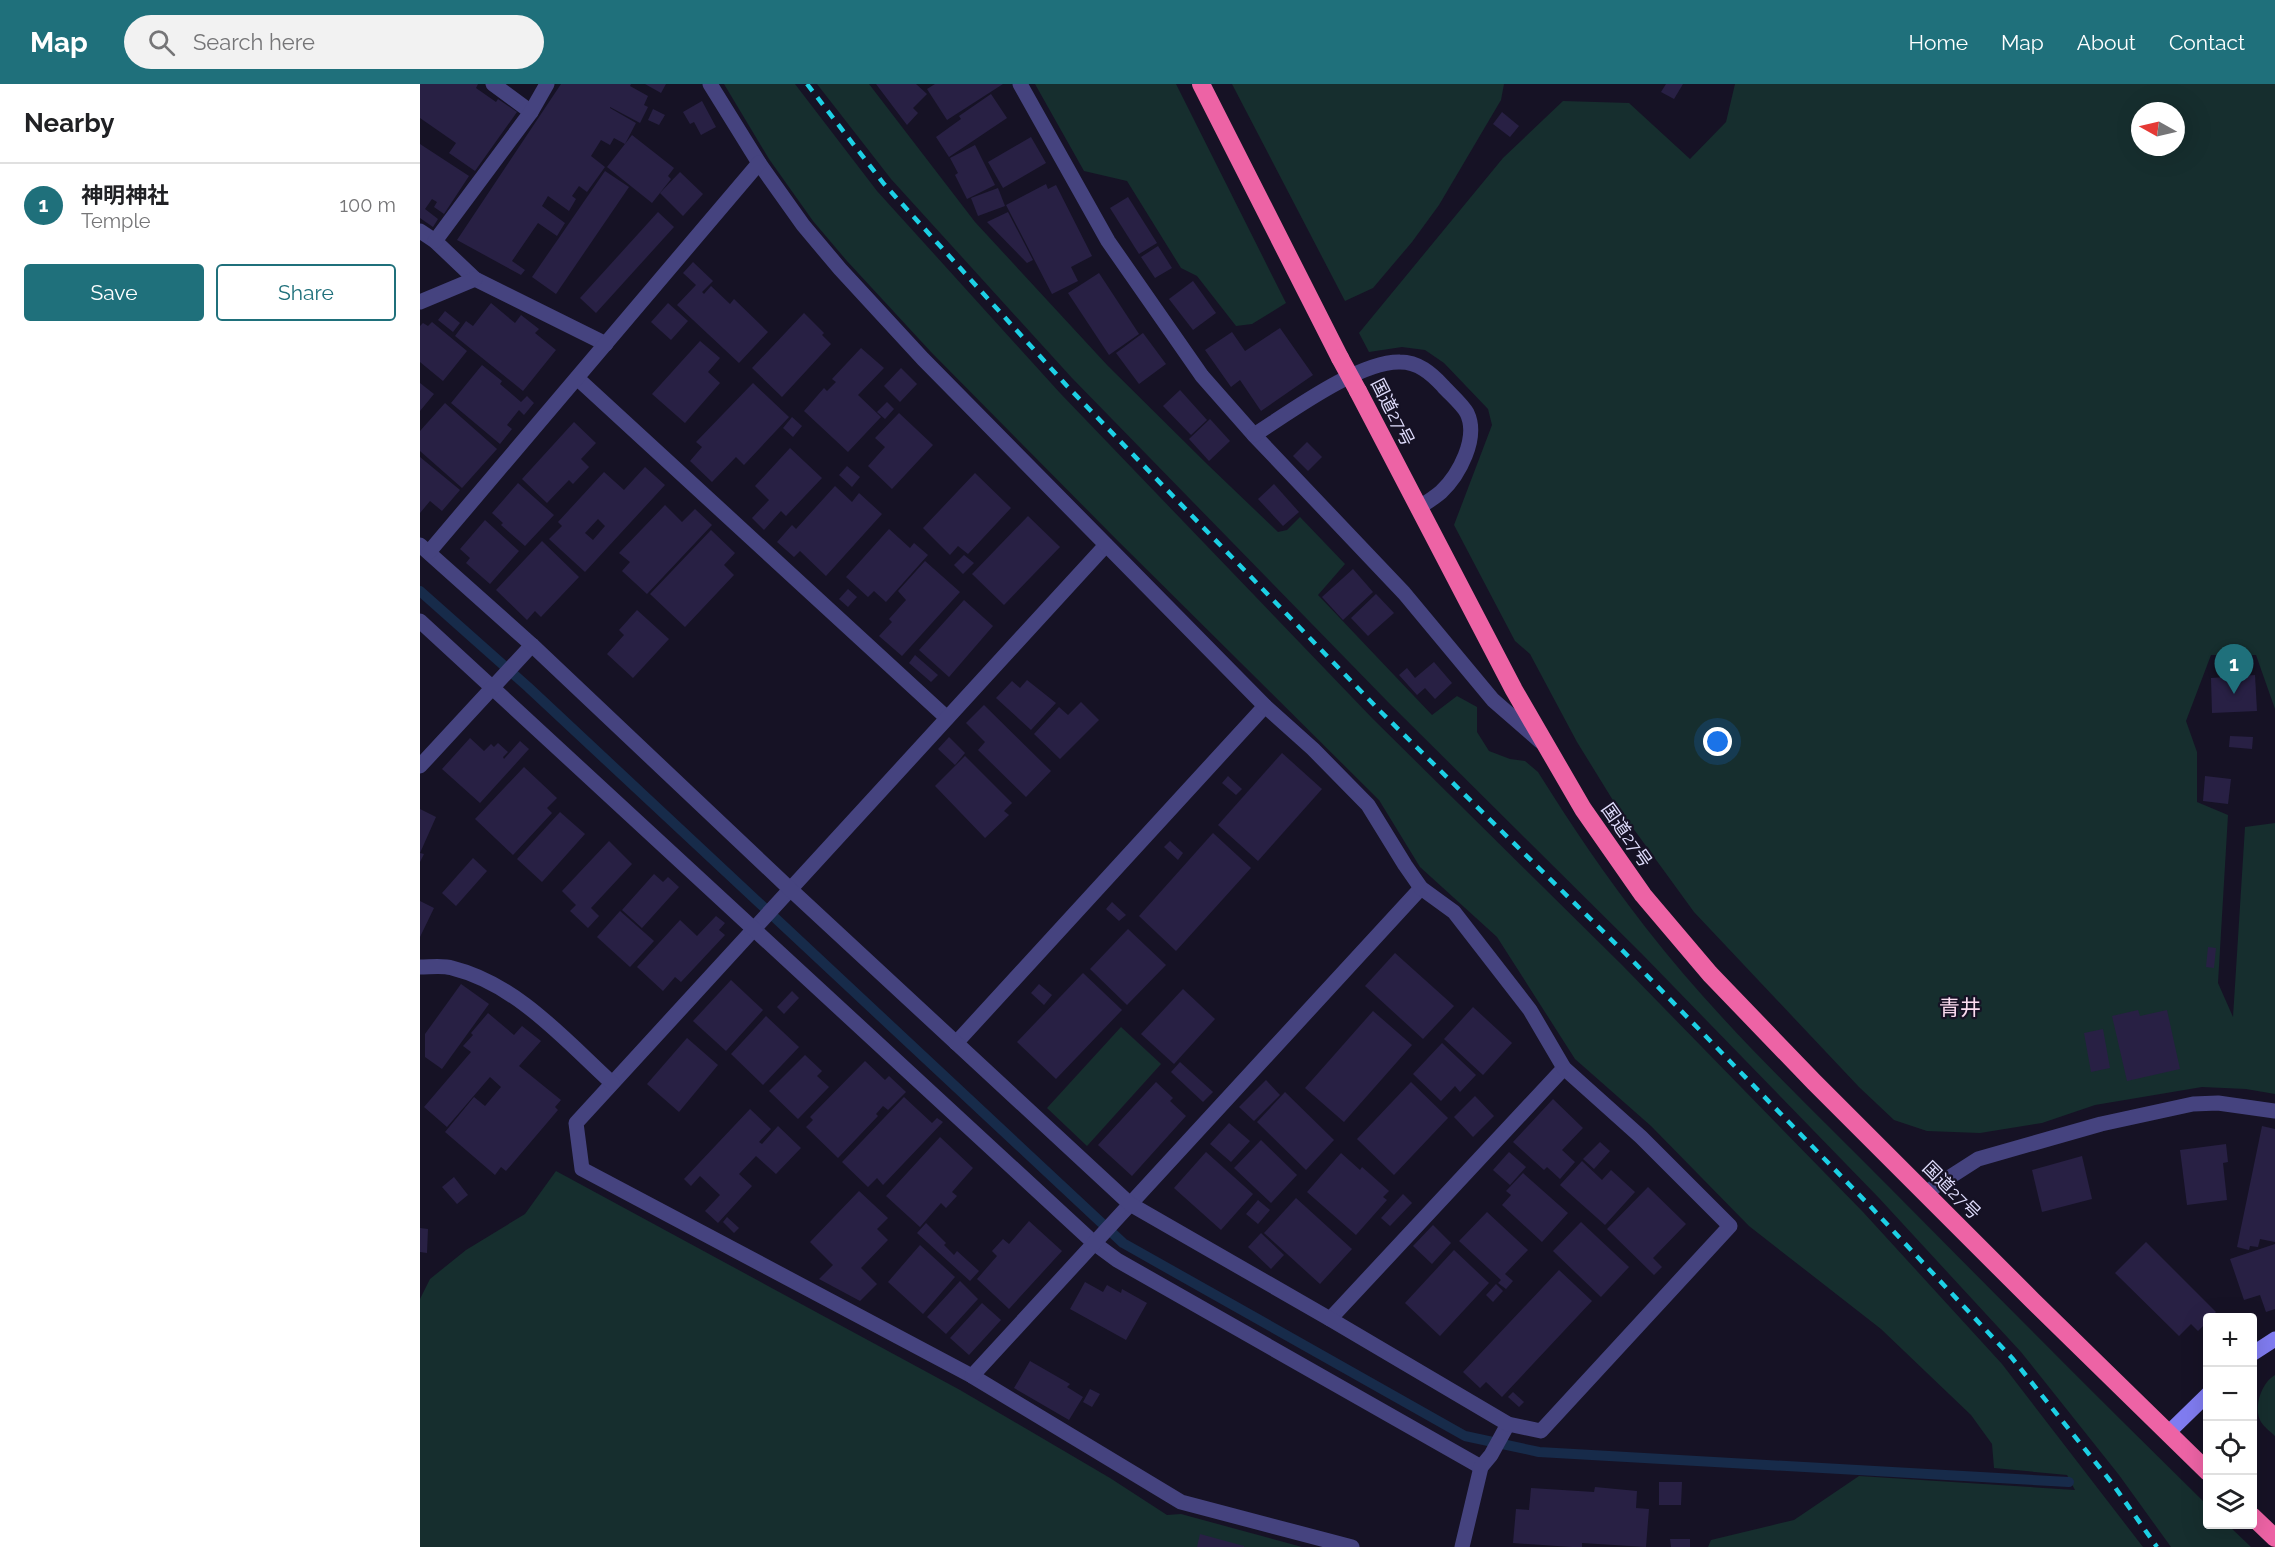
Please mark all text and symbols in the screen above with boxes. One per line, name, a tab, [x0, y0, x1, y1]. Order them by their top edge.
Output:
search box	[124, 15, 544, 69]
text: Map	[30, 26, 88, 59]
icon: search	[145, 26, 178, 59]
text: Search here	[193, 29, 315, 55]
text: Home	[1909, 30, 1968, 55]
text: Map	[2001, 30, 2044, 55]
text: About	[2077, 30, 2136, 55]
text: Contact	[2169, 30, 2245, 55]
north arrow	[2131, 102, 2185, 156]
text: Nearby	[24, 108, 114, 138]
text: 神明神社	[81, 182, 169, 208]
text: 1	[39, 193, 48, 217]
text: 100 m	[339, 193, 396, 217]
text: Temple	[81, 209, 151, 233]
button: Save	[24, 264, 204, 321]
button: Share	[216, 264, 396, 321]
street label: 国道27号	[1367, 375, 1419, 449]
pin: 1	[2214, 644, 2254, 694]
your location	[1703, 727, 1732, 756]
street label: 国道27号	[1597, 799, 1657, 871]
district label: 青井	[1939, 995, 1981, 1020]
street label: 国道27号	[1919, 1157, 1985, 1223]
map controls	[2203, 1313, 2257, 1529]
button: +	[2203, 1313, 2257, 1367]
button: −	[2203, 1367, 2257, 1421]
button: locate	[2203, 1421, 2257, 1475]
button: layers	[2203, 1475, 2257, 1529]

